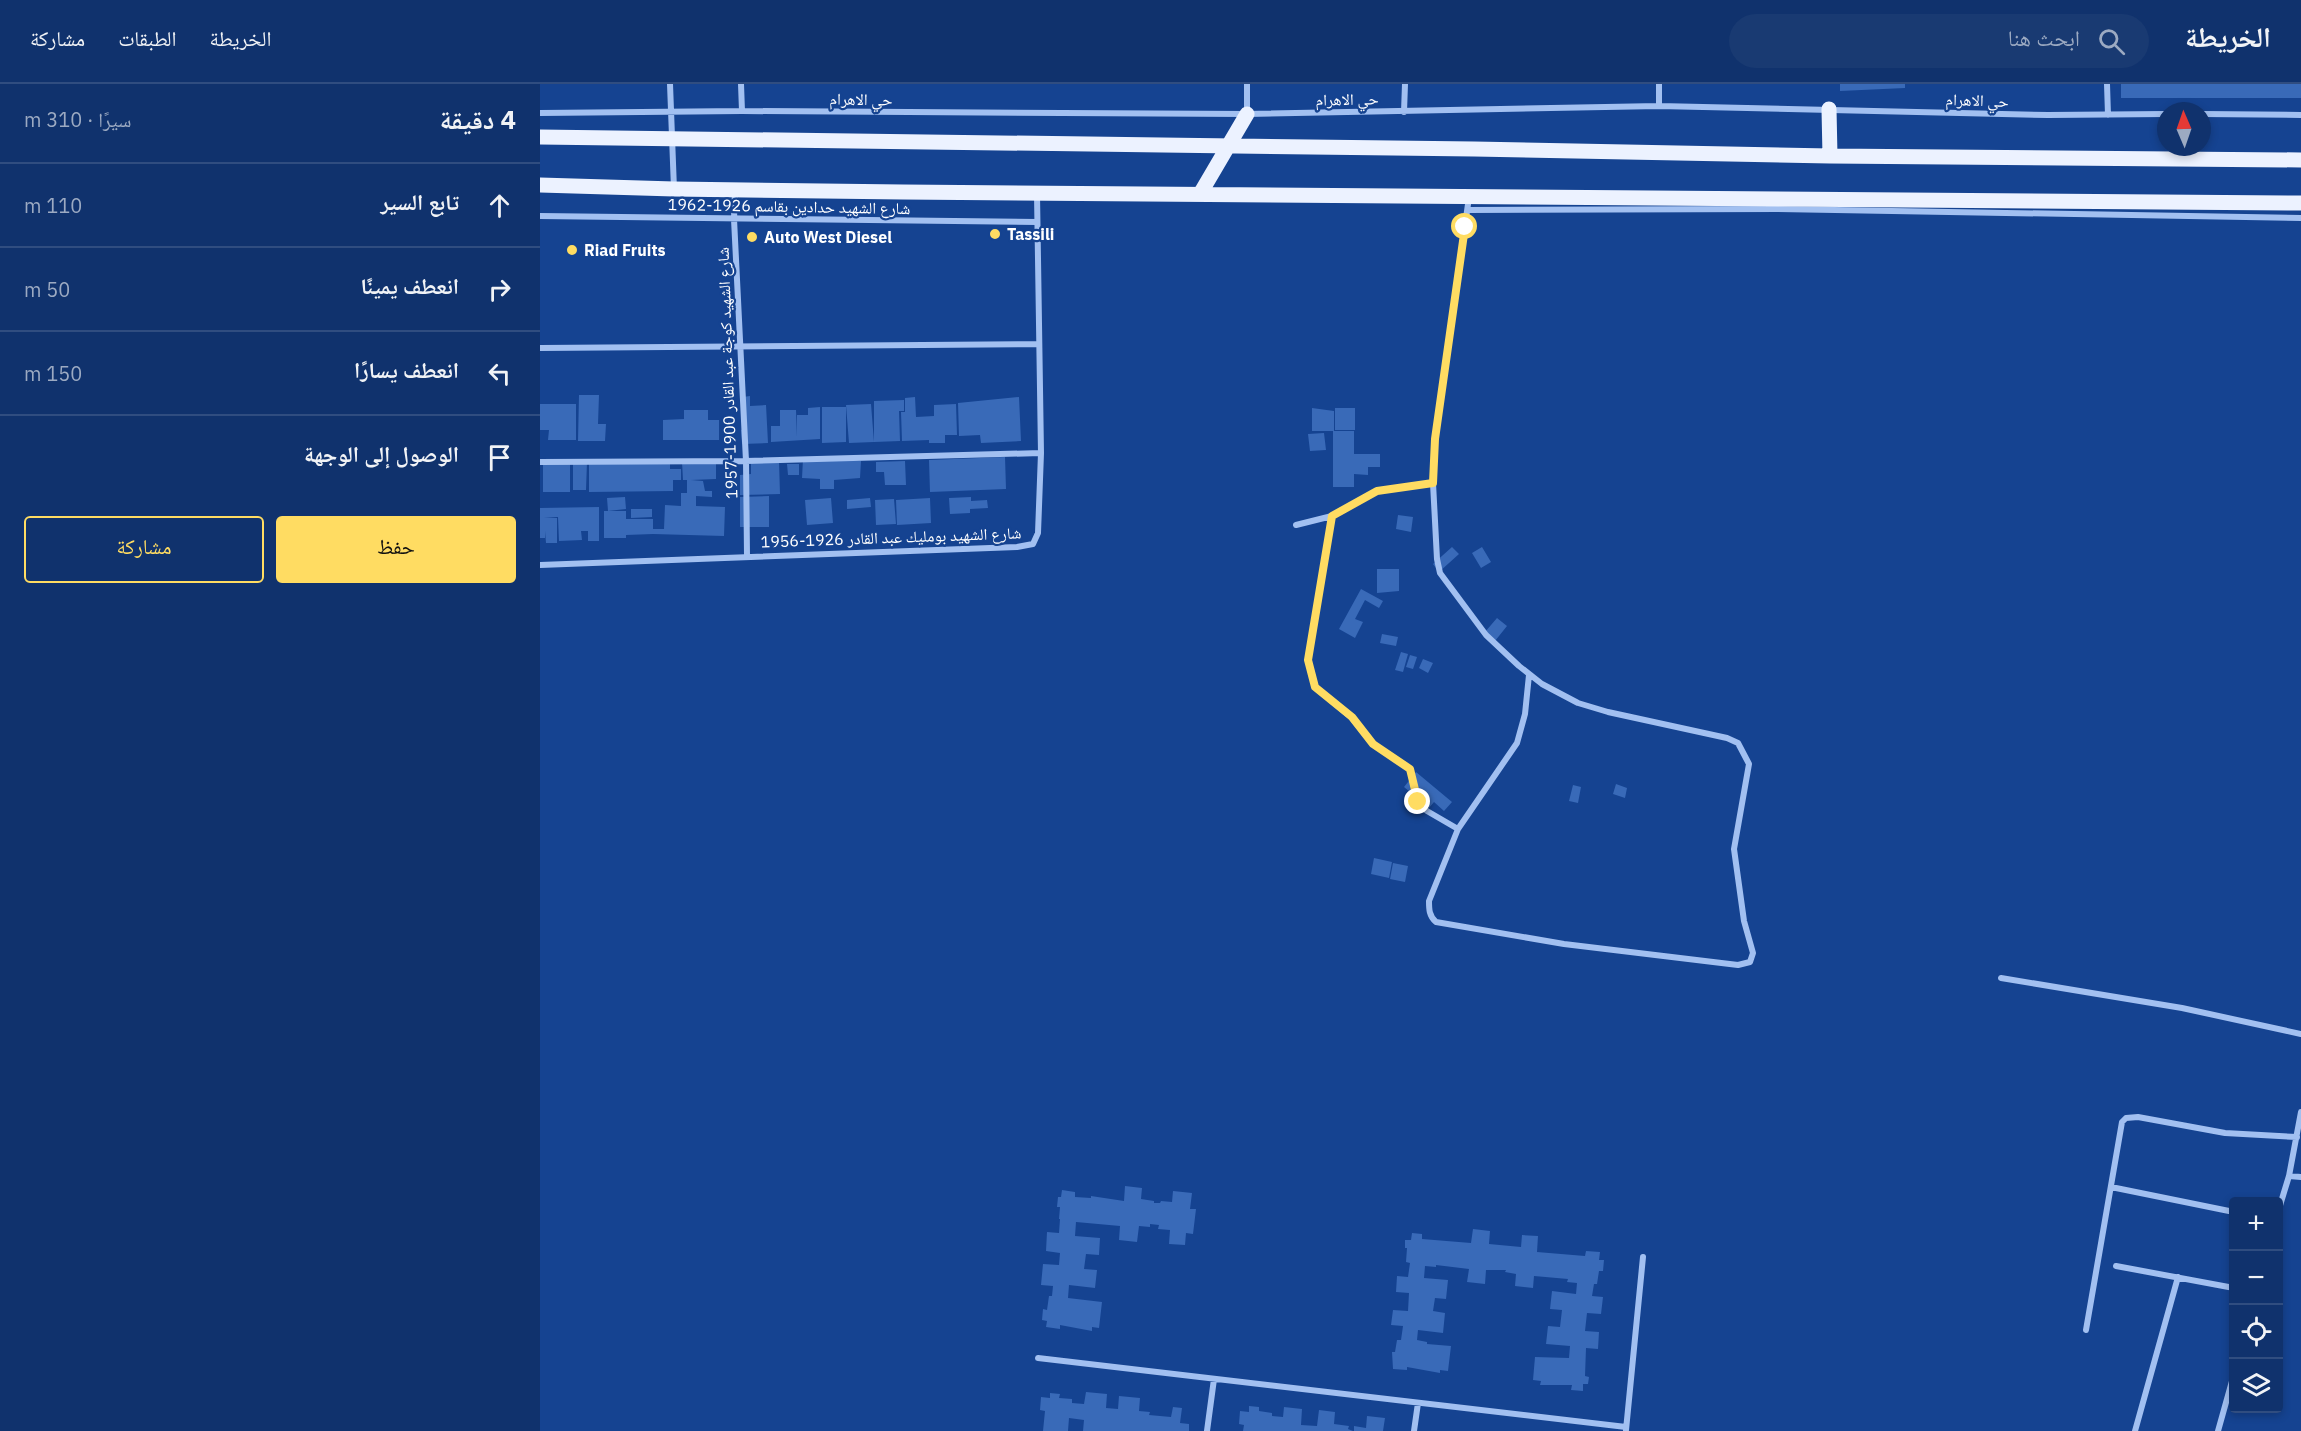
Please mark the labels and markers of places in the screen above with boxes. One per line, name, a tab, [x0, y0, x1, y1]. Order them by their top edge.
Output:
place label: Tassili	[1007, 224, 1054, 244]
place label: Auto West Diesel	[764, 227, 892, 247]
marker: Tassili	[988, 227, 1002, 241]
marker: Auto West Diesel	[745, 230, 759, 244]
place label: Riad Fruits	[584, 240, 666, 260]
marker: Riad Fruits	[565, 243, 579, 257]

